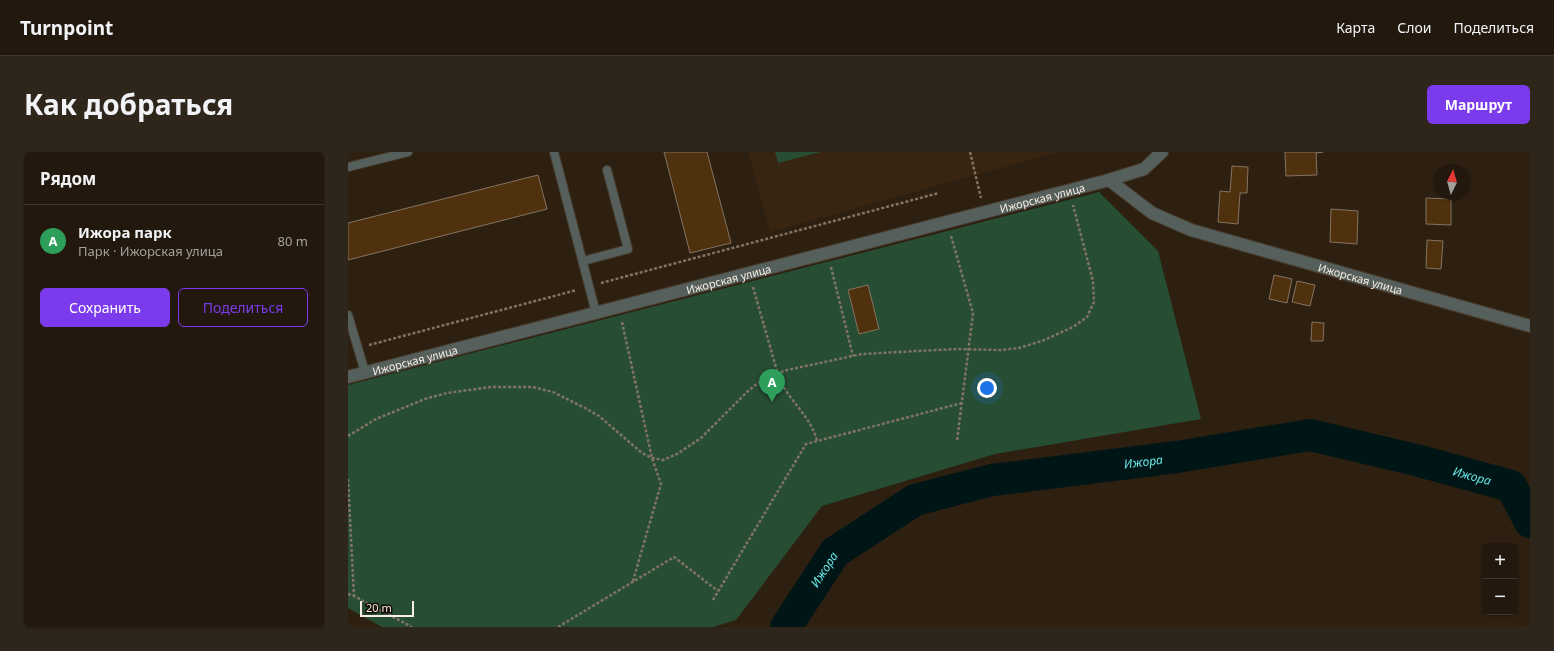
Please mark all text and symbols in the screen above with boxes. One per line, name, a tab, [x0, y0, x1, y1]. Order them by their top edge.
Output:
text: Turnpoint	[20, 15, 113, 41]
text: Карта	[1336, 18, 1375, 37]
text: Слои	[1397, 18, 1431, 37]
text: Поделиться	[1453, 18, 1534, 37]
text: Как добраться	[24, 85, 233, 123]
button: Маршрут	[1427, 85, 1530, 124]
north arrow	[1434, 164, 1470, 200]
text: Рядом	[40, 167, 96, 190]
street label: Ижорская улица	[998, 179, 1086, 216]
text: Ижора парк	[78, 222, 172, 242]
text: A	[49, 232, 58, 250]
text: 80 m	[278, 232, 308, 250]
text: Парк · Ижорская улица	[78, 242, 223, 260]
street label: Ижорская улица	[1317, 259, 1405, 297]
street label: Ижорская улица	[684, 260, 773, 297]
button: Сохранить	[40, 288, 170, 327]
button: Поделиться	[178, 288, 308, 327]
street label: Ижорская улица	[371, 341, 459, 378]
pin: A	[759, 369, 785, 402]
your location	[977, 378, 997, 398]
water label: Ижора	[1123, 450, 1164, 472]
water label: Ижора	[1451, 462, 1493, 489]
map controls	[1482, 543, 1518, 615]
button: +	[1482, 543, 1518, 579]
water label: Ижора	[806, 548, 842, 590]
button: −	[1482, 579, 1518, 615]
scale bar	[360, 599, 414, 618]
text: 20 m	[366, 600, 392, 615]

